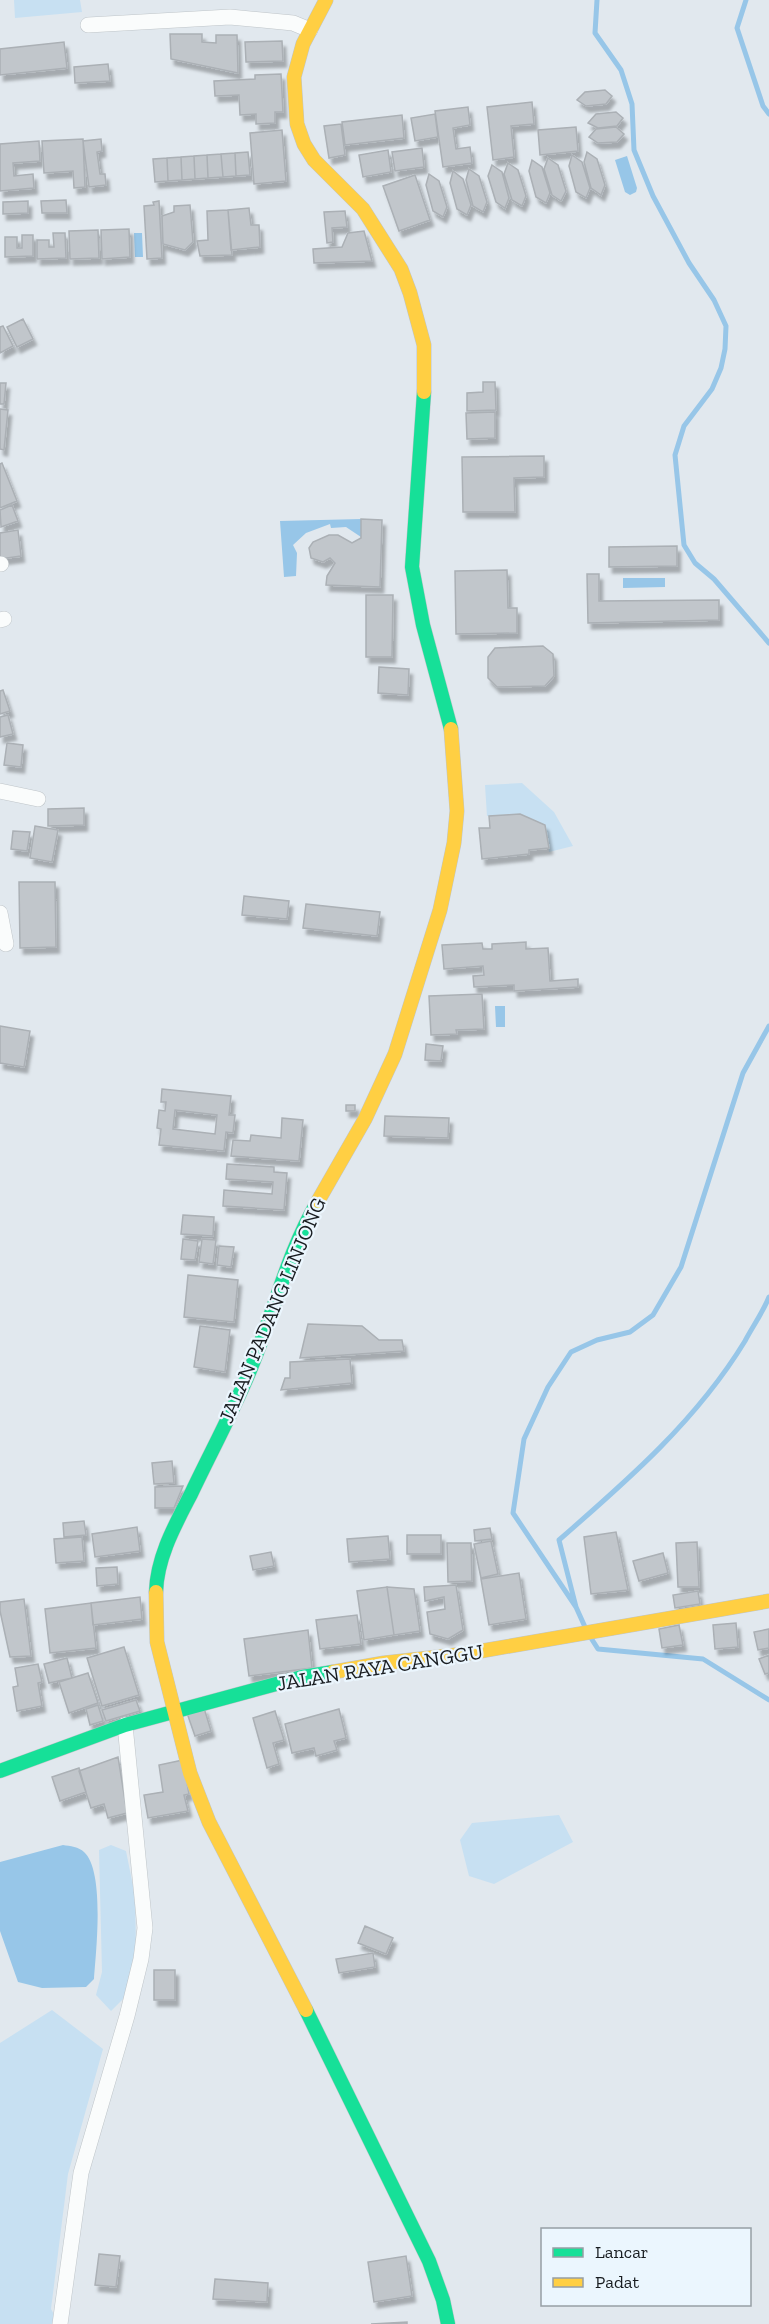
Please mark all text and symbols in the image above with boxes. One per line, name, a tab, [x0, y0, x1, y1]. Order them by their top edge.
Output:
street label: JALAN PADANG LINJONG	[213, 1194, 331, 1426]
street label: JALAN RAYA CANGGU	[275, 1638, 485, 1696]
legend	[541, 2228, 751, 2306]
text: Lancar	[595, 2241, 648, 2263]
text: Padat	[595, 2271, 639, 2293]

